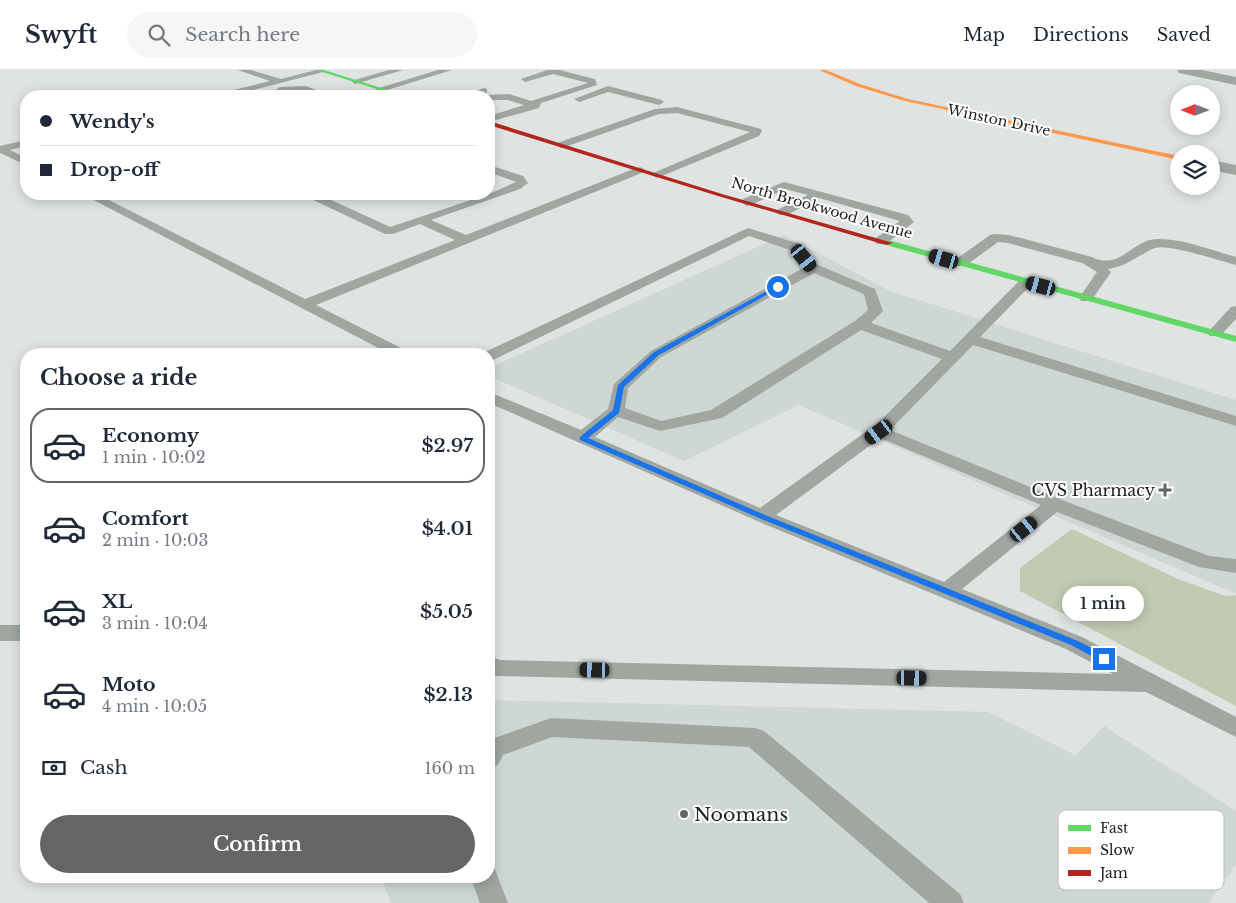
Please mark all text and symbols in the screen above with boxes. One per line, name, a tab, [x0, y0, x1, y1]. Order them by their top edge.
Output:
search box	[127, 12, 477, 57]
text: Swyft	[25, 20, 97, 49]
icon: search	[145, 21, 173, 49]
text: Search here	[185, 23, 300, 46]
text: Map	[963, 24, 1005, 46]
text: Directions	[1033, 24, 1129, 46]
text: Saved	[1157, 24, 1211, 46]
north arrow	[1170, 85, 1220, 135]
map controls	[1170, 85, 1220, 195]
street label: Winston Drive	[945, 100, 1052, 140]
text: Wendy's	[70, 110, 155, 133]
button: layers	[1170, 145, 1220, 195]
text: Drop-off	[70, 158, 159, 181]
street label: North Brookwood Avenue	[729, 174, 915, 242]
car	[788, 242, 819, 274]
car	[927, 248, 960, 270]
car	[1024, 275, 1057, 297]
route start	[767, 276, 789, 298]
text: Choose a ride	[40, 364, 197, 391]
car	[862, 417, 895, 447]
icon: car	[42, 423, 87, 468]
text: Economy	[102, 424, 199, 447]
text: $2.97	[421, 434, 473, 457]
text: 1 min · 10:02	[102, 447, 206, 467]
place label: CVS Pharmacy	[1032, 480, 1156, 500]
marker: CVS Pharmacy	[1159, 484, 1171, 496]
icon: car	[42, 506, 87, 551]
text: Comfort	[102, 507, 189, 530]
car	[1007, 514, 1040, 544]
text: $4.01	[422, 517, 473, 540]
text: 2 min · 10:03	[102, 530, 208, 550]
callout: 1 min	[1063, 586, 1145, 622]
icon: car	[42, 589, 87, 634]
text: XL	[102, 590, 132, 613]
text: 1 min	[1080, 593, 1126, 613]
text: $5.05	[420, 600, 473, 623]
text: 3 min · 10:04	[102, 613, 208, 633]
route end	[1093, 648, 1115, 670]
car	[579, 662, 610, 678]
car	[896, 670, 927, 686]
icon: car	[42, 672, 87, 717]
text: Moto	[102, 673, 156, 696]
text: $2.13	[423, 683, 473, 706]
text: 4 min · 10:05	[102, 696, 207, 716]
icon: cash	[40, 754, 68, 782]
text: Cash	[80, 756, 127, 779]
text: 160 m	[424, 758, 475, 778]
place label: Noomans	[694, 803, 788, 826]
marker: Noomans	[678, 808, 690, 820]
legend	[1058, 810, 1224, 890]
button: Confirm	[40, 815, 475, 873]
text: Fast	[1100, 819, 1129, 837]
text: Slow	[1100, 841, 1134, 859]
text: Jam	[1098, 864, 1128, 882]

